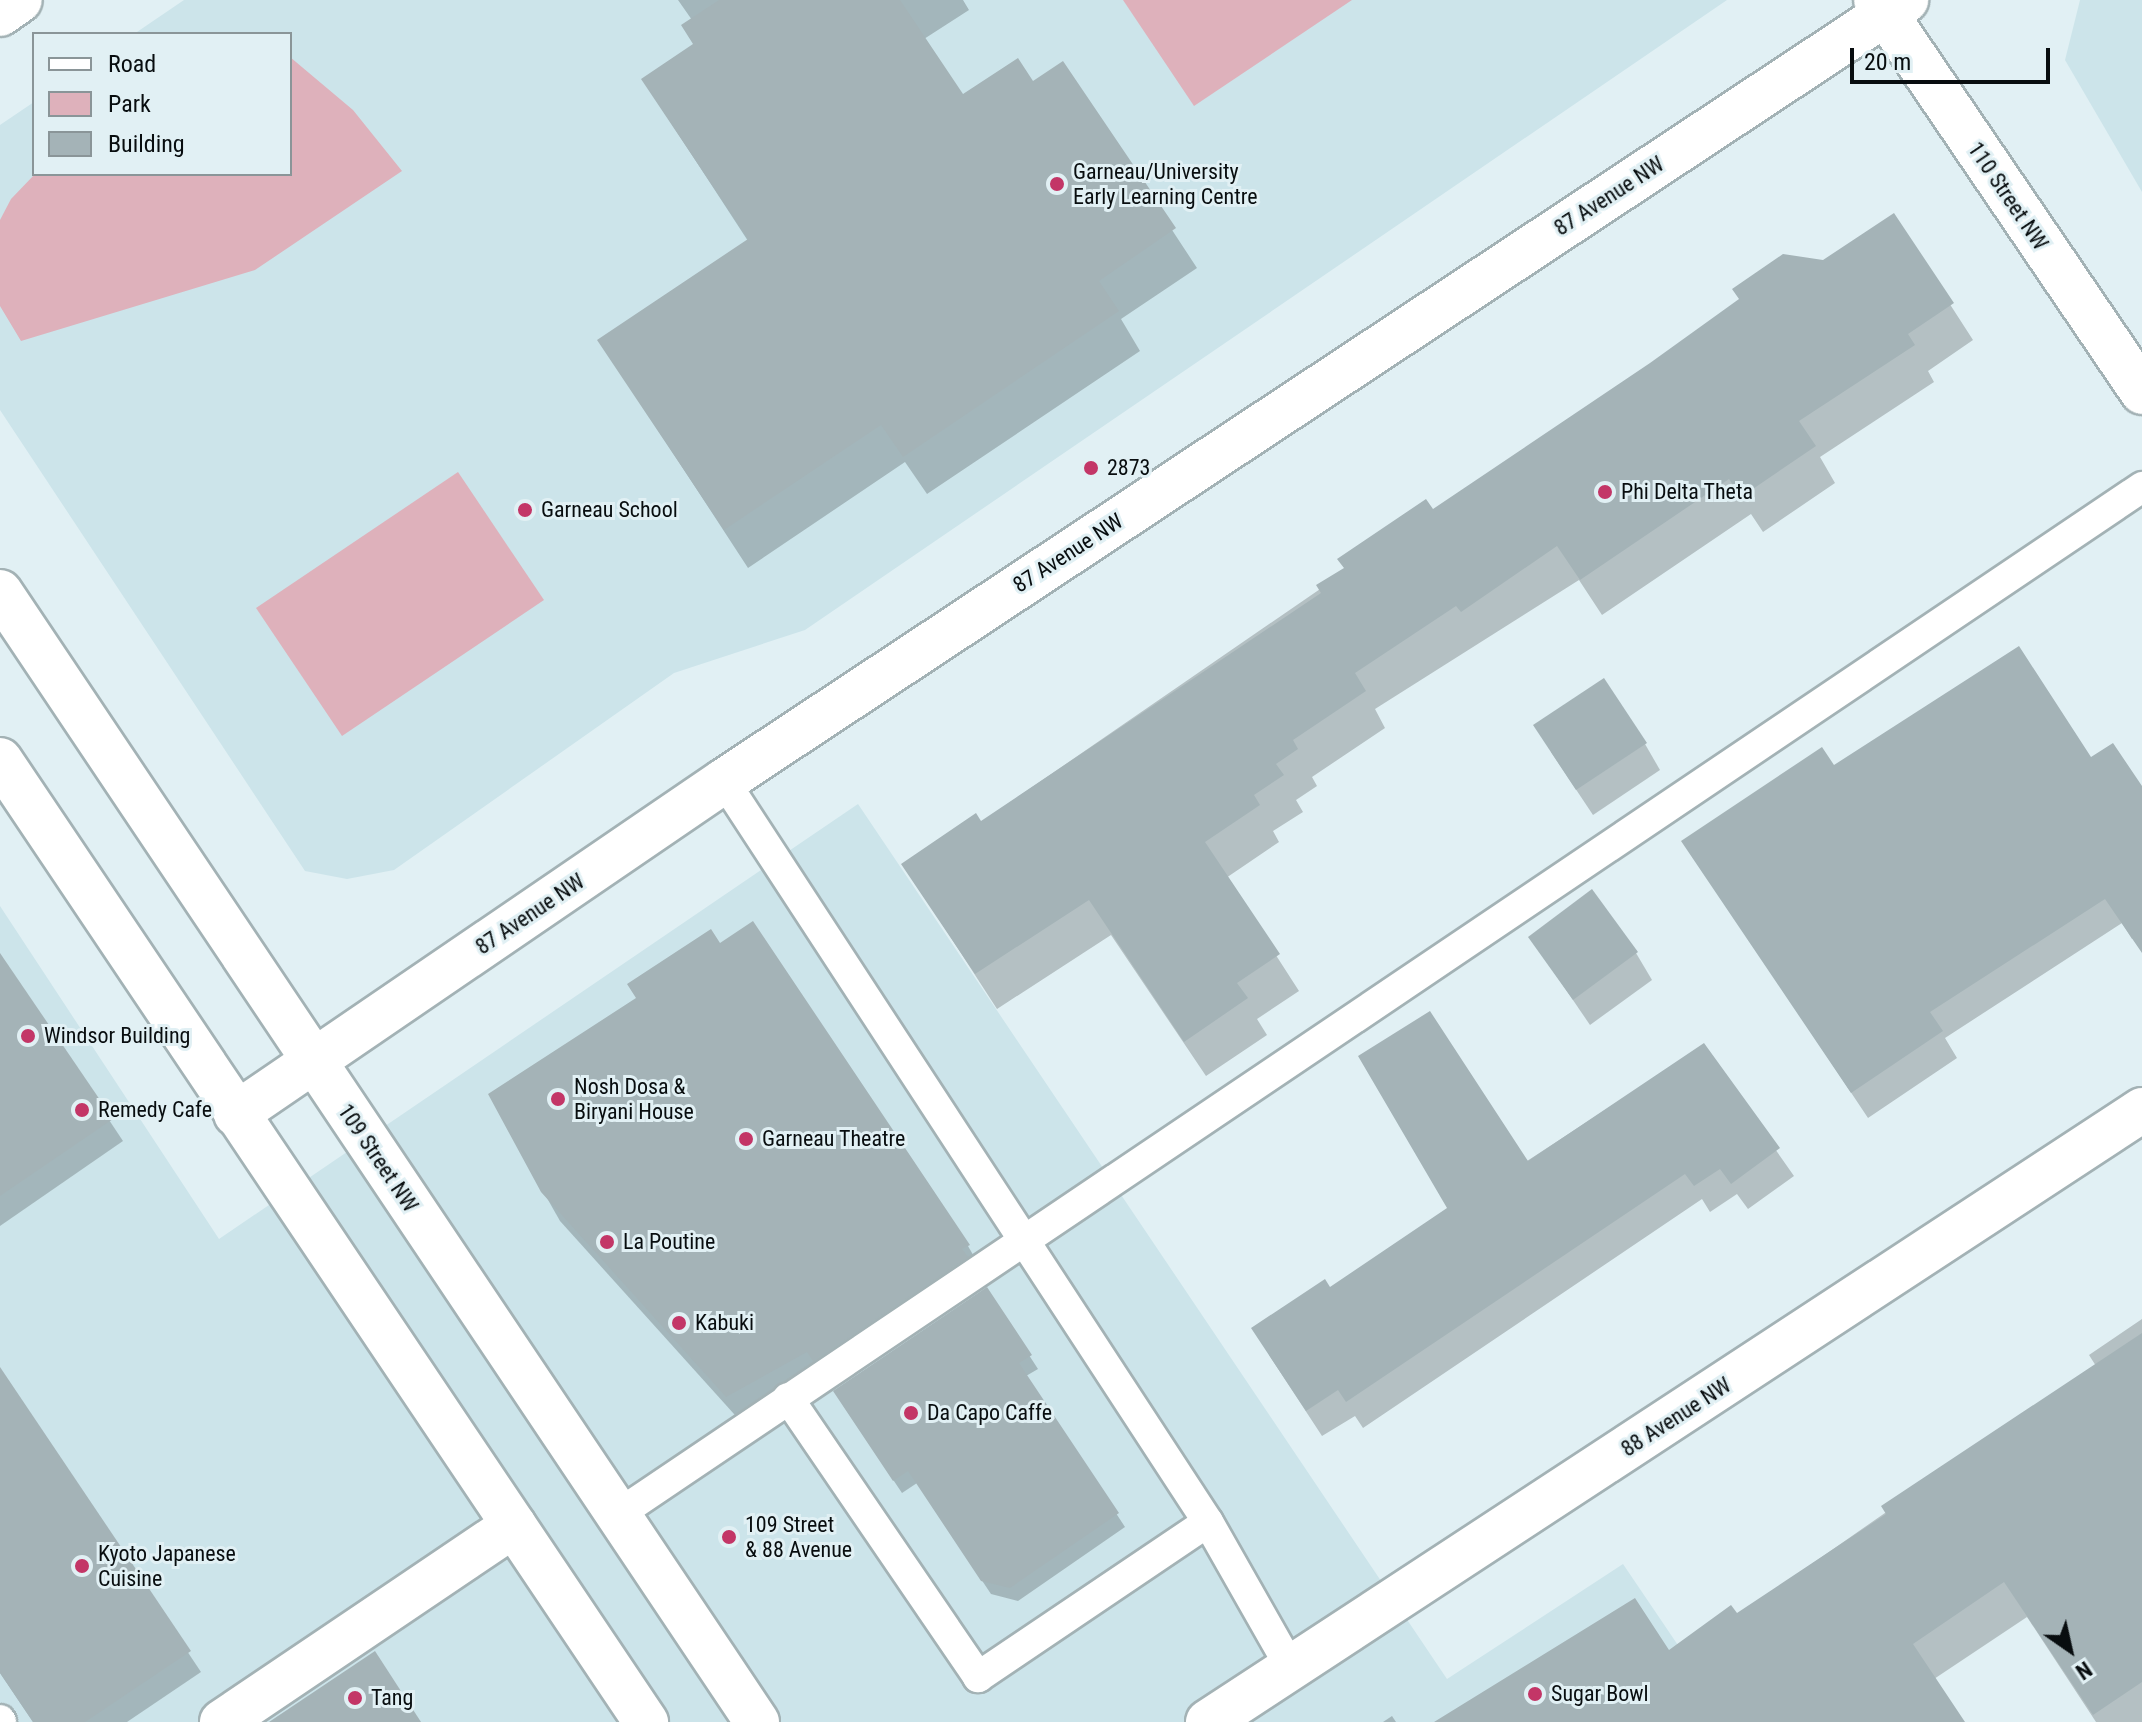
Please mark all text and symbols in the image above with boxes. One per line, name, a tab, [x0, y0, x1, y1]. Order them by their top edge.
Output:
legend	[32, 32, 292, 176]
scale bar	[1854, 32, 2054, 82]
text: 20 m	[1864, 48, 1911, 76]
text: Road	[108, 50, 156, 78]
text: Park	[108, 90, 151, 118]
text: Building	[108, 130, 185, 158]
street label: 110 Street NW	[1962, 137, 2054, 255]
street label: 87 Avenue NW	[1549, 151, 1669, 241]
place label: Garneau/University Early Learning Centre	[1073, 158, 1257, 210]
marker: Garneau/University Early Learning Centre	[1048, 175, 1066, 193]
place label: 2873	[1107, 455, 1150, 481]
marker: 2873	[1082, 459, 1100, 477]
place label: Phi Delta Theta	[1621, 479, 1753, 505]
marker: Phi Delta Theta	[1596, 483, 1614, 501]
place label: Garneau School	[541, 497, 678, 523]
marker: Garneau School	[516, 501, 534, 519]
street label: 87 Avenue NW	[1008, 508, 1128, 598]
street label: 87 Avenue NW	[471, 868, 589, 960]
place label: Windsor Building	[44, 1023, 190, 1049]
marker: Windsor Building	[19, 1027, 37, 1045]
place label: Nosh Dosa & Biryani House	[574, 1073, 694, 1124]
marker: Nosh Dosa & Biryani House	[549, 1090, 567, 1108]
place label: Remedy Cafe	[98, 1097, 212, 1123]
street label: 109 Street NW	[332, 1099, 424, 1217]
marker: Remedy Cafe	[73, 1101, 91, 1119]
place label: Garneau Theatre	[762, 1126, 906, 1152]
marker: Garneau Theatre	[737, 1130, 755, 1148]
place label: La Poutine	[623, 1229, 715, 1255]
marker: La Poutine	[598, 1233, 616, 1251]
place label: Kabuki	[695, 1310, 754, 1336]
marker: Kabuki	[670, 1314, 688, 1332]
street label: 88 Avenue NW	[1616, 1372, 1736, 1462]
place label: Da Capo Caffe	[927, 1400, 1052, 1426]
marker: Da Capo Caffe	[902, 1404, 920, 1422]
place label: 109 Street & 88 Avenue	[745, 1511, 852, 1562]
marker: 109 Street & 88 Avenue	[720, 1528, 738, 1546]
place label: Kyoto Japanese Cuisine	[98, 1540, 236, 1592]
marker: Kyoto Japanese Cuisine	[73, 1557, 91, 1575]
north arrow	[2030, 1610, 2110, 1690]
text: N	[2071, 1656, 2096, 1684]
place label: Sugar Bowl	[1551, 1681, 1649, 1707]
place label: Tang	[371, 1685, 413, 1711]
marker: Sugar Bowl	[1526, 1685, 1544, 1703]
marker: Tang	[346, 1689, 364, 1707]

